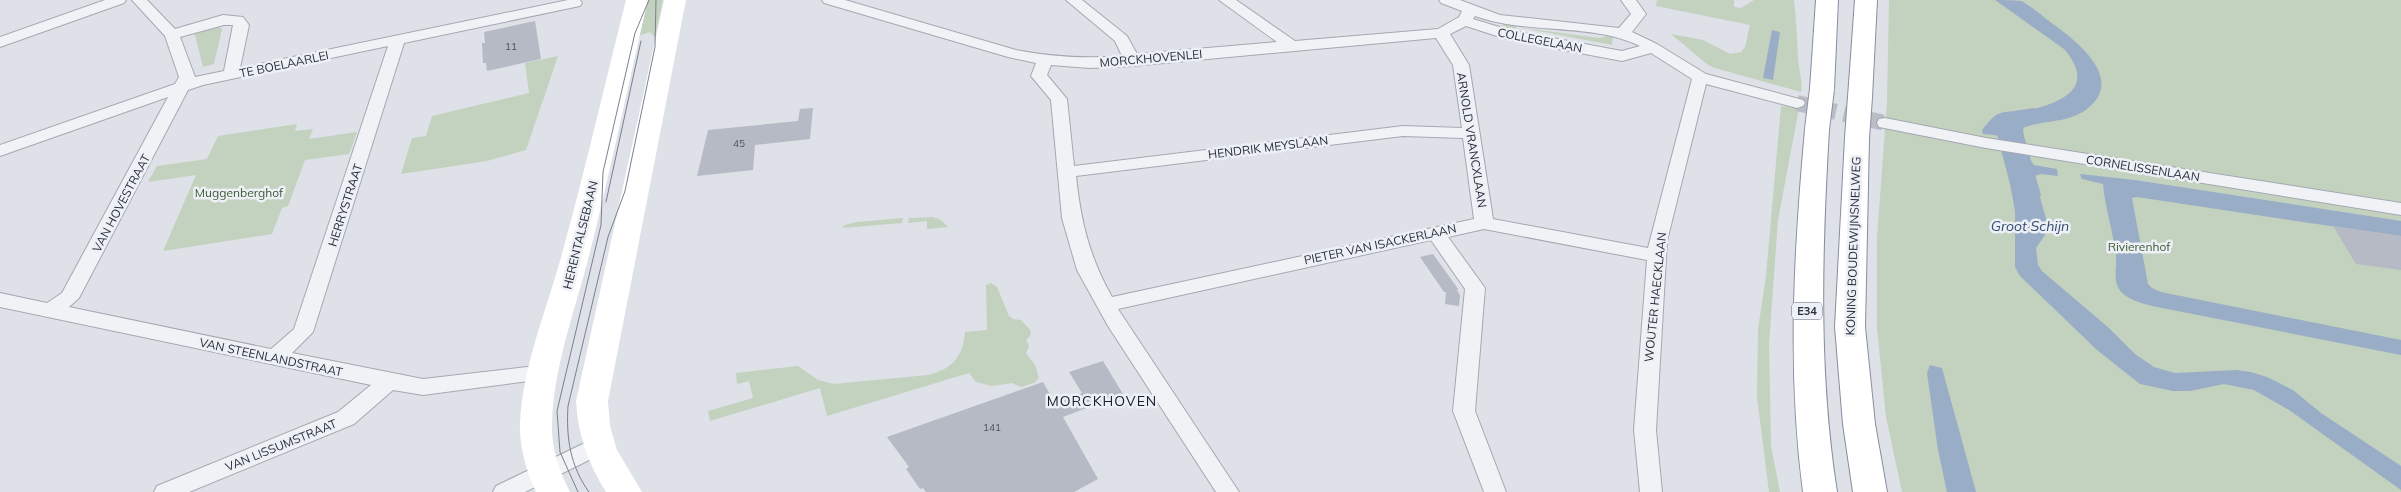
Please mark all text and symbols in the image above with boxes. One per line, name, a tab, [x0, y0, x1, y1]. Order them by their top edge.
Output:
street label: COLLEGELAAN	[1496, 24, 1584, 56]
house number: 11	[505, 40, 517, 53]
street label: MORCKHOVENLEI	[1099, 46, 1203, 70]
street label: TE BOELAARLEI	[238, 47, 330, 81]
street label: ARNOLD VRANCXLAAN	[1454, 71, 1490, 209]
street label: HENDRIK MEYSLAAN	[1207, 132, 1329, 162]
house number: 45	[733, 137, 745, 150]
street label: VAN HOVESTRAAT	[89, 151, 154, 255]
street label: CORNELISSENLAAN	[2085, 152, 2201, 184]
street label: KONING BOUDEWIJNSNELWEG	[1842, 156, 1864, 336]
street label: HERRYSTRAAT	[325, 161, 366, 248]
street label: HERENTALSEBAAN	[559, 179, 601, 291]
park label: Muggenberghof	[195, 185, 284, 200]
water label: Groot Schijn	[1991, 217, 2069, 235]
street label: PIETER VAN ISACKERLAAN	[1302, 220, 1458, 268]
street label: WOUTER HAECKLAAN	[1641, 231, 1669, 363]
park label: Rivierenhof	[2108, 239, 2171, 254]
road number: E34	[1792, 302, 1822, 320]
street label: VAN STEENLANDSTRAAT	[198, 334, 345, 380]
district label: MORCKHOVEN	[1047, 392, 1157, 410]
street label: VAN LISSUMSTRAAT	[223, 415, 340, 474]
house number: 141	[983, 421, 1001, 434]

